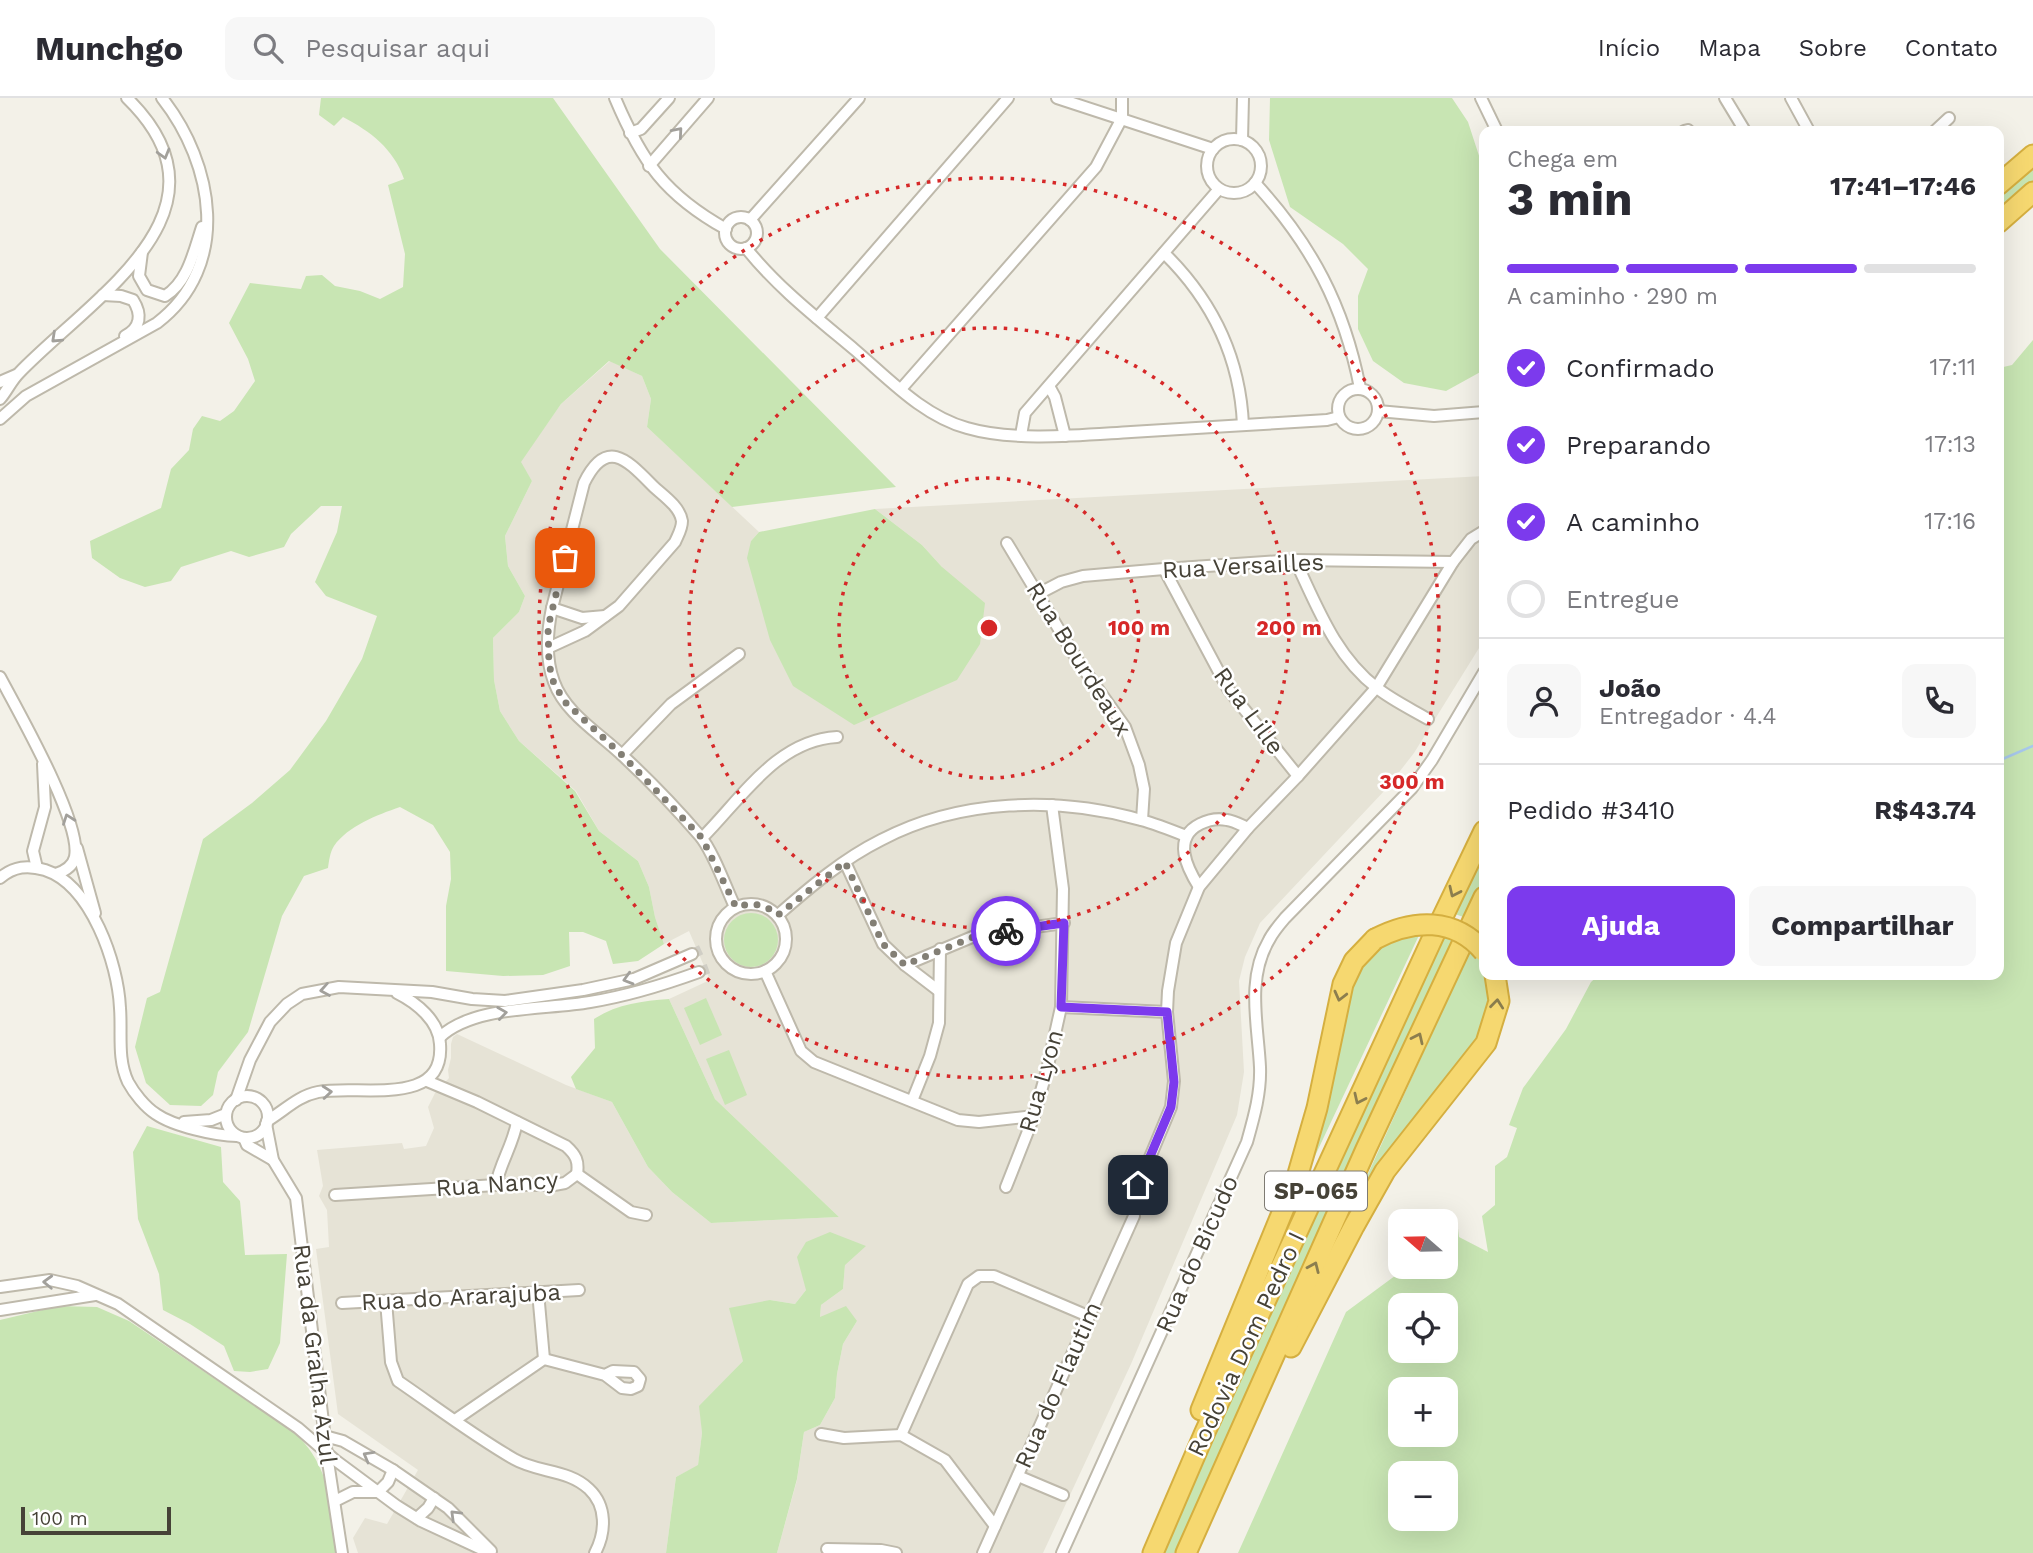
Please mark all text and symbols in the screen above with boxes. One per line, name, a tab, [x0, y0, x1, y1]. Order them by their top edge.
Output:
search box	[225, 17, 715, 80]
text: Munchgo	[35, 29, 183, 68]
icon: search	[249, 29, 287, 67]
text: Pesquisar aqui	[305, 33, 490, 63]
text: Início	[1598, 34, 1660, 62]
text: Mapa	[1698, 34, 1761, 62]
text: Sobre	[1799, 34, 1867, 62]
text: Contato	[1905, 34, 1998, 62]
one-way arrow	[670, 127, 682, 140]
text: Chega em	[1507, 146, 1618, 173]
one-way arrow	[156, 147, 171, 159]
text: 17:41–17:46	[1830, 171, 1976, 201]
text: 3 min	[1507, 172, 1633, 226]
text: A caminho · 290 m	[1507, 283, 1718, 310]
one-way arrow	[51, 330, 64, 343]
icon: check	[1507, 349, 1545, 387]
text: Confirmado	[1566, 353, 1715, 383]
text: 17:11	[1929, 354, 1976, 381]
icon: check	[1507, 426, 1545, 464]
text: Preparando	[1566, 430, 1711, 460]
text: 17:13	[1925, 431, 1976, 458]
icon: check	[1507, 503, 1545, 541]
text: A caminho	[1566, 507, 1700, 537]
text: 17:16	[1924, 508, 1976, 535]
pin	[535, 528, 595, 588]
icon: bag	[546, 539, 584, 577]
street label: Rua Versailles	[1161, 548, 1325, 584]
street label: Rua Bourdeaux	[1020, 577, 1138, 741]
text: Entregue	[1566, 584, 1679, 614]
text: 100 m	[1108, 615, 1170, 640]
text: 200 m	[1256, 615, 1322, 640]
centre of rings	[977, 616, 1001, 640]
street label: Rua Lille	[1208, 662, 1290, 760]
button: person	[1507, 664, 1581, 738]
button: phone	[1902, 664, 1976, 738]
text: João	[1599, 673, 1661, 703]
text: Entregador · 4.4	[1599, 703, 1777, 730]
text: 300 m	[1379, 769, 1445, 794]
text: Pedido #3410	[1507, 795, 1675, 825]
text: R$43.74	[1874, 795, 1976, 825]
one-way arrow	[62, 814, 76, 826]
one-way arrow	[1448, 885, 1462, 897]
button: Ajuda	[1507, 886, 1735, 966]
button: Compartilhar	[1749, 886, 1976, 966]
courier	[971, 896, 1041, 966]
icon: bike	[987, 912, 1025, 950]
one-way arrow	[623, 971, 635, 986]
one-way arrow	[319, 982, 331, 997]
one-way arrow	[1334, 990, 1348, 1002]
one-way arrow	[1489, 998, 1504, 1009]
one-way arrow	[496, 1006, 508, 1021]
street label: Rua Lyon	[1013, 1026, 1069, 1136]
one-way arrow	[1410, 1033, 1424, 1045]
one-way arrow	[322, 1085, 333, 1100]
one-way arrow	[1353, 1092, 1367, 1104]
pin	[1108, 1155, 1168, 1215]
street label: Rua Nancy	[435, 1166, 560, 1202]
icon: home	[1119, 1166, 1157, 1204]
street label: Rua do Bicudo	[1150, 1171, 1244, 1337]
road number: SP-065	[1265, 1172, 1367, 1210]
north arrow	[1388, 1209, 1458, 1279]
map controls	[1388, 1209, 1458, 1531]
street label: Rodovia Dom Pedro I	[1182, 1227, 1310, 1461]
street label: Rua da Gralha Azul	[288, 1242, 342, 1466]
one-way arrow	[1306, 1262, 1320, 1274]
one-way arrow	[42, 1274, 53, 1290]
street label: Rua do Ararajuba	[360, 1278, 562, 1316]
button: locate	[1388, 1293, 1458, 1363]
street label: Rua do Flautim	[1009, 1298, 1107, 1472]
button: +	[1388, 1377, 1458, 1447]
one-way arrow	[363, 1451, 375, 1464]
button: −	[1388, 1461, 1458, 1531]
scale bar	[21, 1504, 172, 1536]
text: 100 m	[32, 1507, 88, 1530]
one-way arrow	[450, 1510, 463, 1523]

